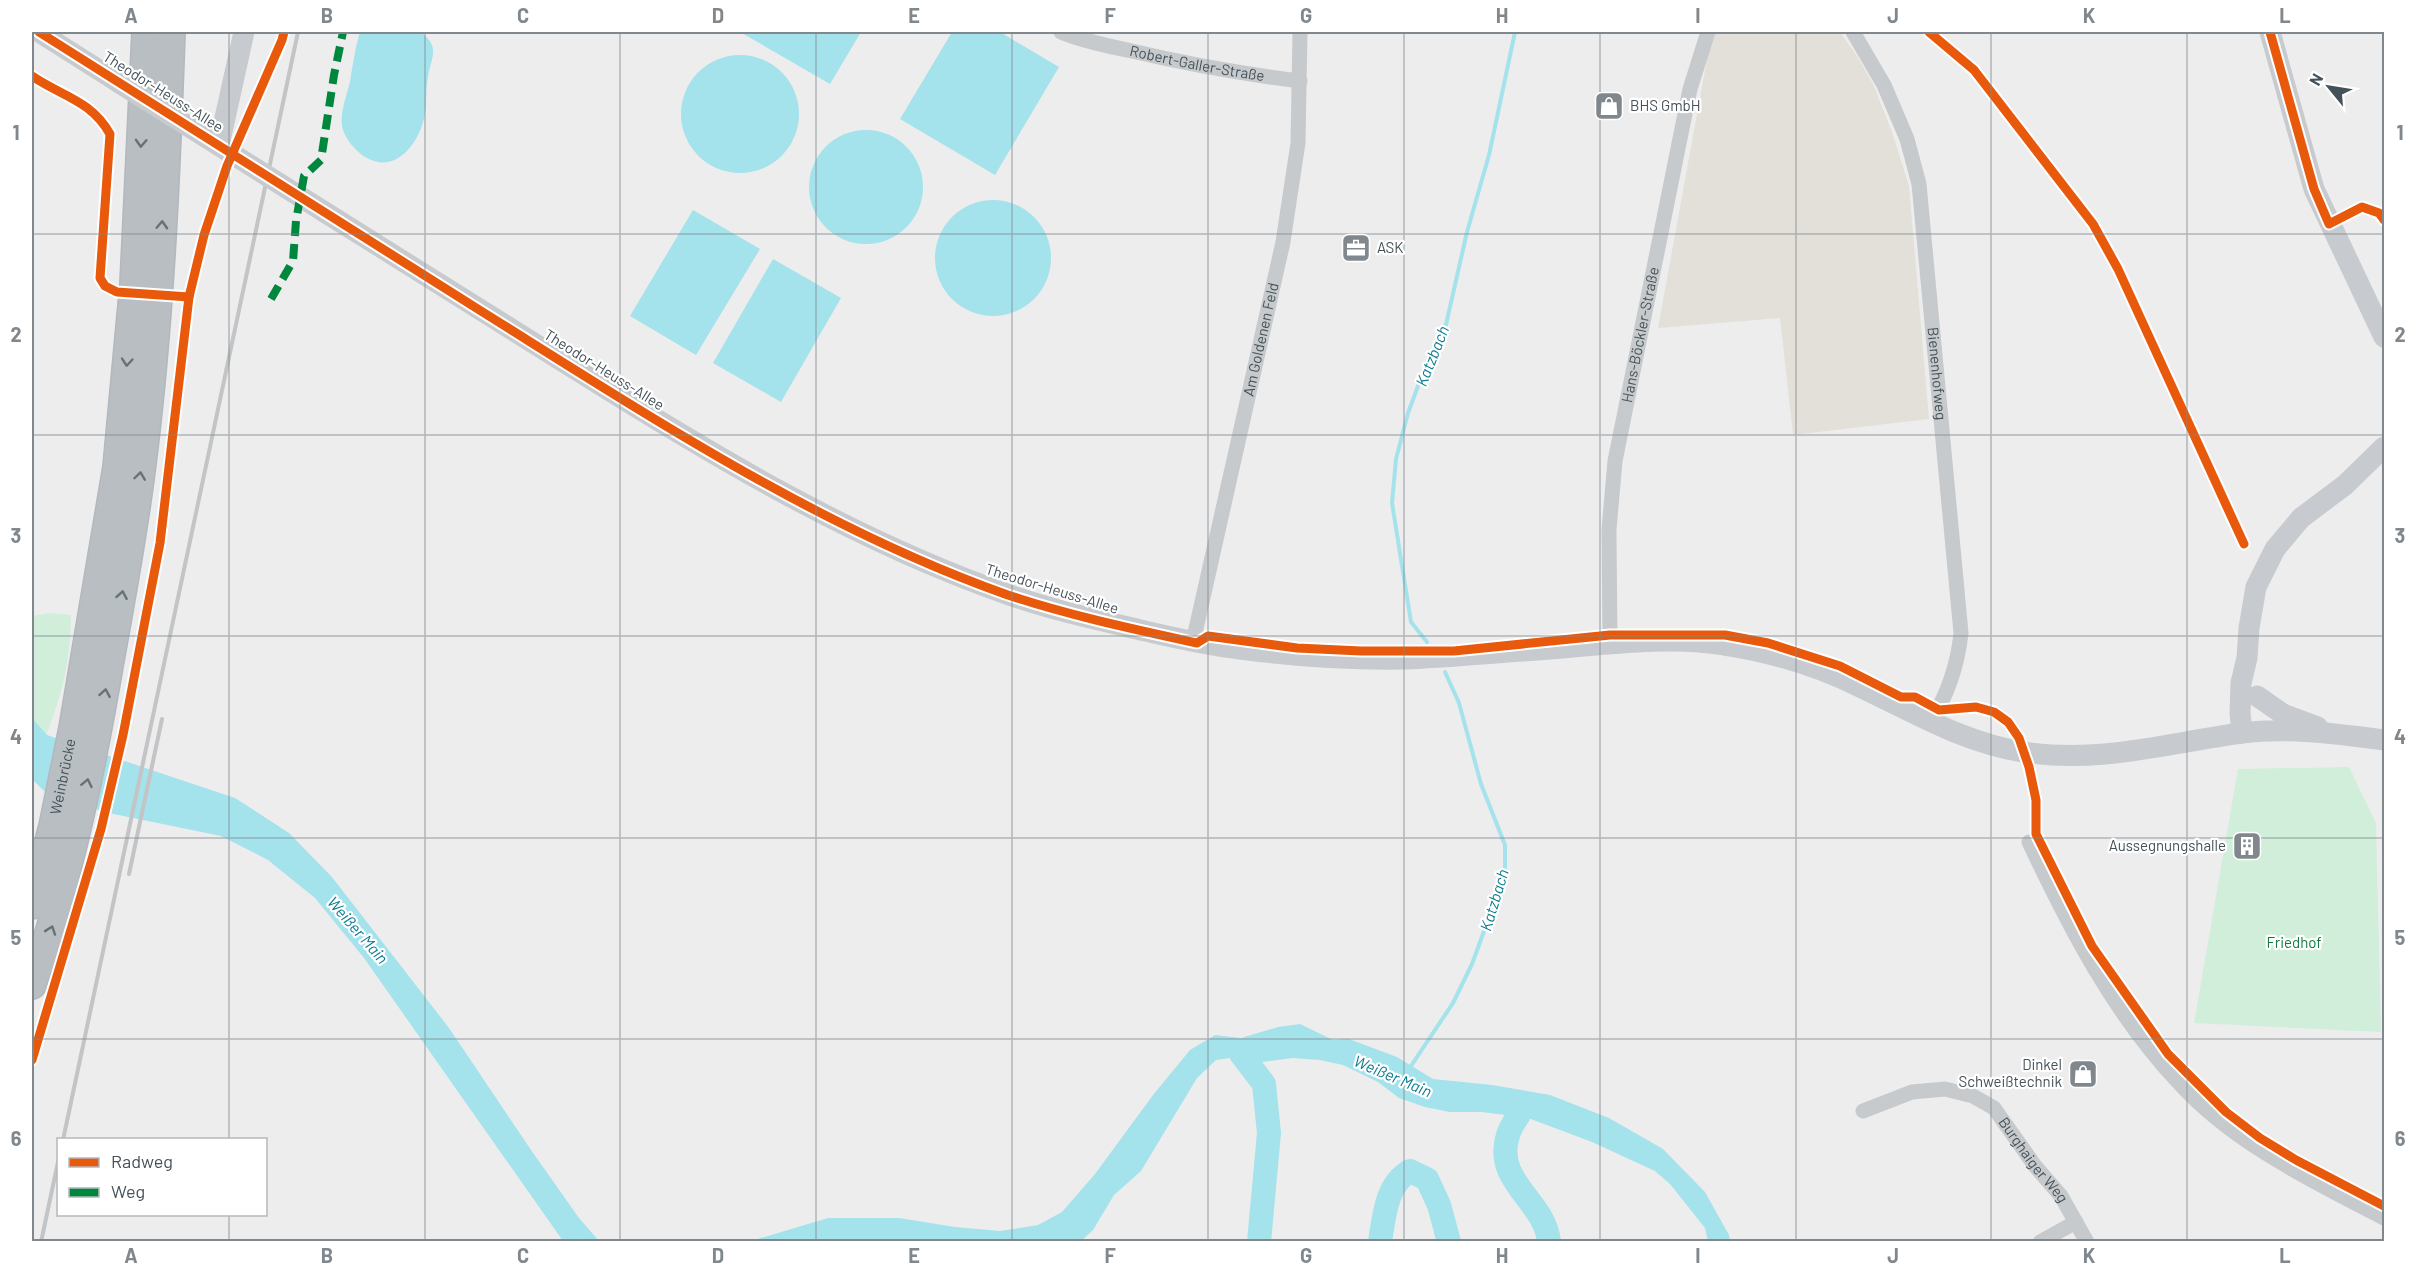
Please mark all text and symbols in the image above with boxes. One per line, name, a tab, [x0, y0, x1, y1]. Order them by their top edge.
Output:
text: A	[124, 3, 138, 27]
text: B	[321, 3, 333, 27]
text: C	[517, 3, 529, 27]
text: D	[712, 3, 724, 27]
text: E	[908, 3, 920, 27]
text: F	[1104, 3, 1116, 27]
text: G	[1300, 3, 1312, 27]
text: H	[1496, 3, 1508, 27]
text: I	[1695, 3, 1701, 27]
text: J	[1887, 3, 1899, 27]
text: K	[2083, 3, 2096, 27]
text: L	[2279, 3, 2291, 27]
street label: Robert-Galler-Straße	[1128, 41, 1266, 84]
street label: Theodor-Heuss-Allee	[100, 47, 227, 135]
north arrow	[2299, 57, 2359, 117]
text: N	[2305, 70, 2326, 89]
shop icon: BHS GmbH	[1593, 90, 1625, 122]
place label: BHS GmbH	[1630, 96, 1701, 114]
text: 1	[12, 120, 20, 144]
text: 1	[2396, 120, 2404, 144]
one-way arrow	[134, 139, 147, 148]
one-way arrow	[156, 220, 169, 229]
office icon: ASK	[1340, 232, 1372, 264]
place label: ASK	[1377, 238, 1404, 256]
street label: Hans-Böckler-Straße	[1617, 265, 1662, 404]
street label: Am Goldenen Feld	[1239, 281, 1282, 398]
text: 2	[10, 322, 22, 346]
text: 2	[2394, 322, 2406, 346]
water label: Katzbach	[1411, 323, 1452, 389]
street label: Theodor-Heuss-Allee	[541, 325, 668, 413]
street label: Bienenhofweg	[1924, 326, 1951, 421]
one-way arrow	[121, 357, 134, 366]
one-way arrow	[134, 471, 146, 481]
text: 3	[11, 523, 21, 547]
text: 3	[2395, 523, 2405, 547]
street label: Theodor-Heuss-Allee	[984, 559, 1121, 617]
one-way arrow	[115, 590, 128, 600]
one-way arrow	[98, 688, 110, 697]
text: 4	[10, 724, 22, 748]
text: 4	[2394, 724, 2406, 748]
street label: Weinbrücke	[46, 737, 79, 816]
one-way arrow	[80, 778, 93, 788]
building icon: Aussegnungshalle	[2231, 830, 2263, 862]
place label: Aussegnungshalle	[2109, 836, 2226, 854]
water label: Katzbach	[1475, 867, 1512, 933]
water label: Weißer Main	[324, 892, 393, 967]
text: 5	[11, 925, 22, 949]
one-way arrow	[43, 925, 56, 936]
text: 5	[2395, 925, 2406, 949]
park label: Friedhof	[2266, 933, 2322, 951]
water label: Weißer Main	[1351, 1051, 1435, 1100]
place label: Dinkel Schweißtechnik	[1958, 1055, 2062, 1090]
shop icon: Dinkel Schweißtechnik	[2067, 1058, 2099, 1090]
street label: Burghaiger Weg	[1995, 1113, 2073, 1205]
text: 6	[11, 1126, 22, 1150]
text: 6	[2395, 1126, 2406, 1150]
legend	[57, 1138, 267, 1216]
text: Radweg	[111, 1150, 173, 1172]
text: Weg	[111, 1180, 145, 1202]
text: A	[124, 1243, 138, 1267]
text: B	[321, 1243, 333, 1267]
text: C	[517, 1243, 529, 1267]
text: D	[712, 1243, 724, 1267]
text: E	[908, 1243, 920, 1267]
text: F	[1104, 1243, 1116, 1267]
text: G	[1300, 1243, 1312, 1267]
text: H	[1496, 1243, 1508, 1267]
text: I	[1695, 1243, 1701, 1267]
text: J	[1887, 1243, 1899, 1267]
text: K	[2083, 1243, 2096, 1267]
text: L	[2279, 1243, 2291, 1267]

